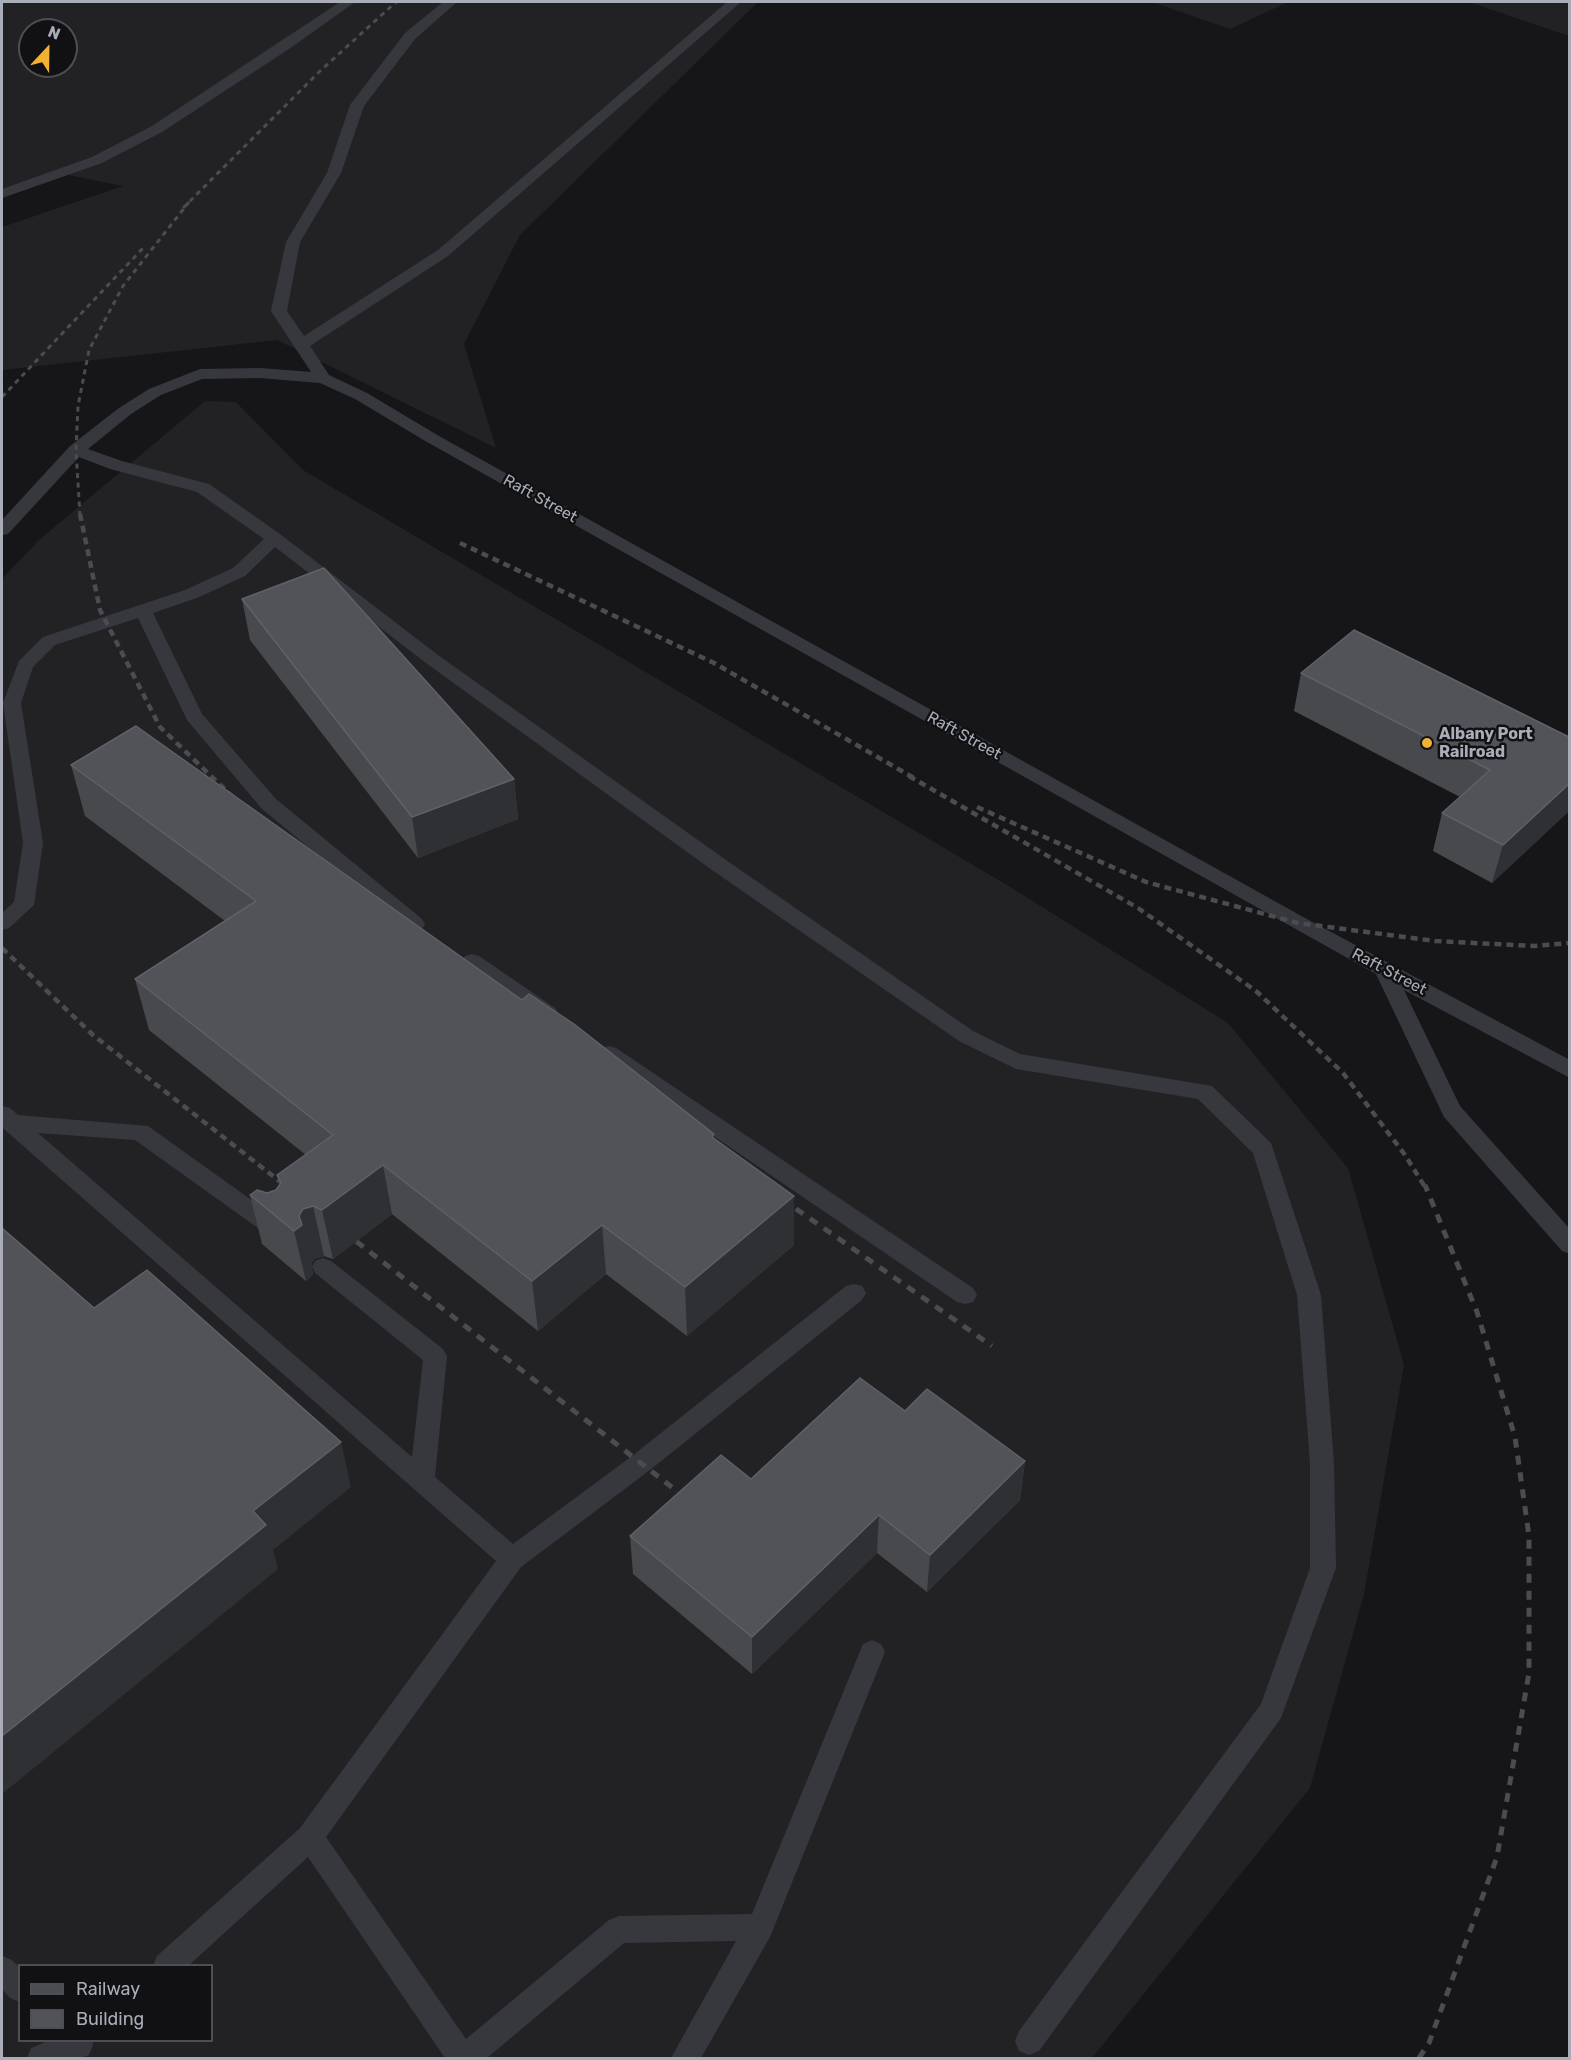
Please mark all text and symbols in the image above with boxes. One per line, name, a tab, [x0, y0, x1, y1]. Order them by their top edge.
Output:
north arrow	[18, 18, 78, 78]
text: N	[45, 22, 63, 44]
street label: Raft Street	[500, 471, 580, 527]
street label: Raft Street	[924, 708, 1004, 764]
place label: Albany Port Railroad	[1439, 724, 1533, 762]
marker: Albany Port Railroad	[1420, 736, 1434, 750]
street label: Raft Street	[1348, 944, 1430, 1000]
legend	[18, 1964, 213, 2042]
text: Railway	[76, 1978, 140, 2000]
text: Building	[76, 2008, 144, 2030]

